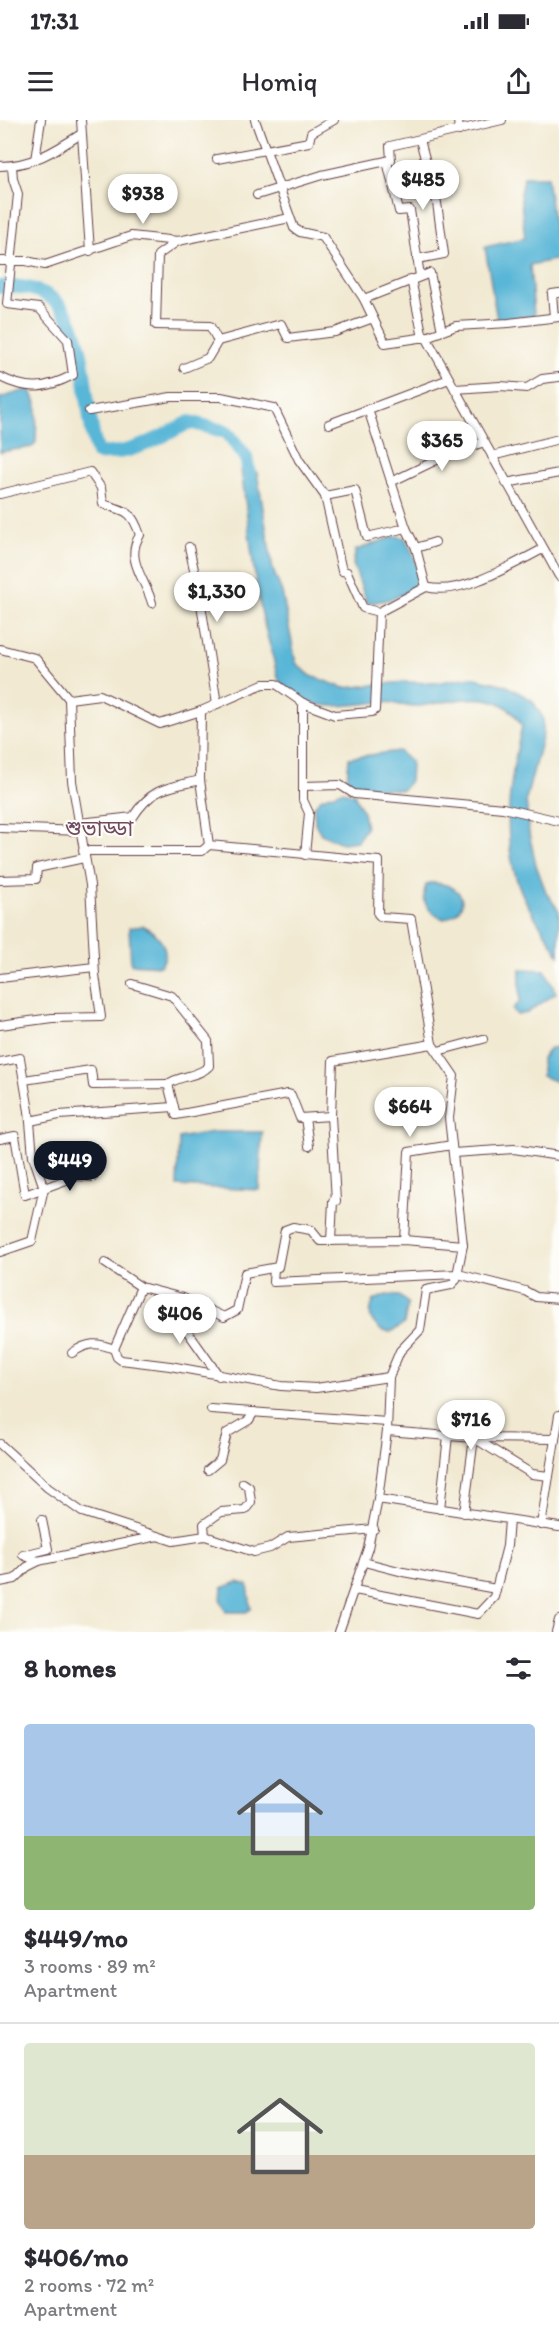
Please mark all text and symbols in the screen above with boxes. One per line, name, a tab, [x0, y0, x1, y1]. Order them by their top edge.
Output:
text: 17:31	[30, 8, 79, 35]
icon: menu	[24, 65, 57, 98]
text: Homiq	[242, 65, 317, 98]
icon: share	[502, 65, 535, 98]
pin: $485	[387, 160, 459, 211]
text: $485	[401, 167, 445, 191]
pin: $938	[107, 174, 179, 225]
text: $938	[122, 181, 164, 205]
pin: $365	[406, 421, 478, 472]
text: $365	[421, 428, 463, 452]
pin: $1,330	[168, 572, 266, 623]
text: $1,330	[188, 579, 246, 603]
district label: শুভাড্ডা	[65, 815, 134, 842]
pin: $664	[374, 1087, 446, 1138]
text: $664	[388, 1094, 432, 1118]
pin: $449	[34, 1141, 106, 1192]
text: $449	[48, 1148, 92, 1172]
pin: $406	[144, 1294, 216, 1345]
text: $406	[157, 1301, 203, 1325]
pin: $716	[435, 1400, 507, 1451]
text: $716	[451, 1407, 491, 1431]
text: 8 homes	[24, 1652, 116, 1684]
icon: filters	[502, 1652, 535, 1685]
icon: home	[226, 1763, 334, 1871]
text: $449/mo	[24, 1922, 128, 1954]
text: 3 rooms · 89 m²	[24, 1954, 156, 1978]
text: Apartment	[24, 1978, 117, 2002]
icon: home	[226, 2082, 334, 2190]
text: $406/mo	[24, 2241, 129, 2273]
text: 2 rooms · 72 m²	[24, 2273, 154, 2297]
text: Apartment	[24, 2297, 117, 2321]

